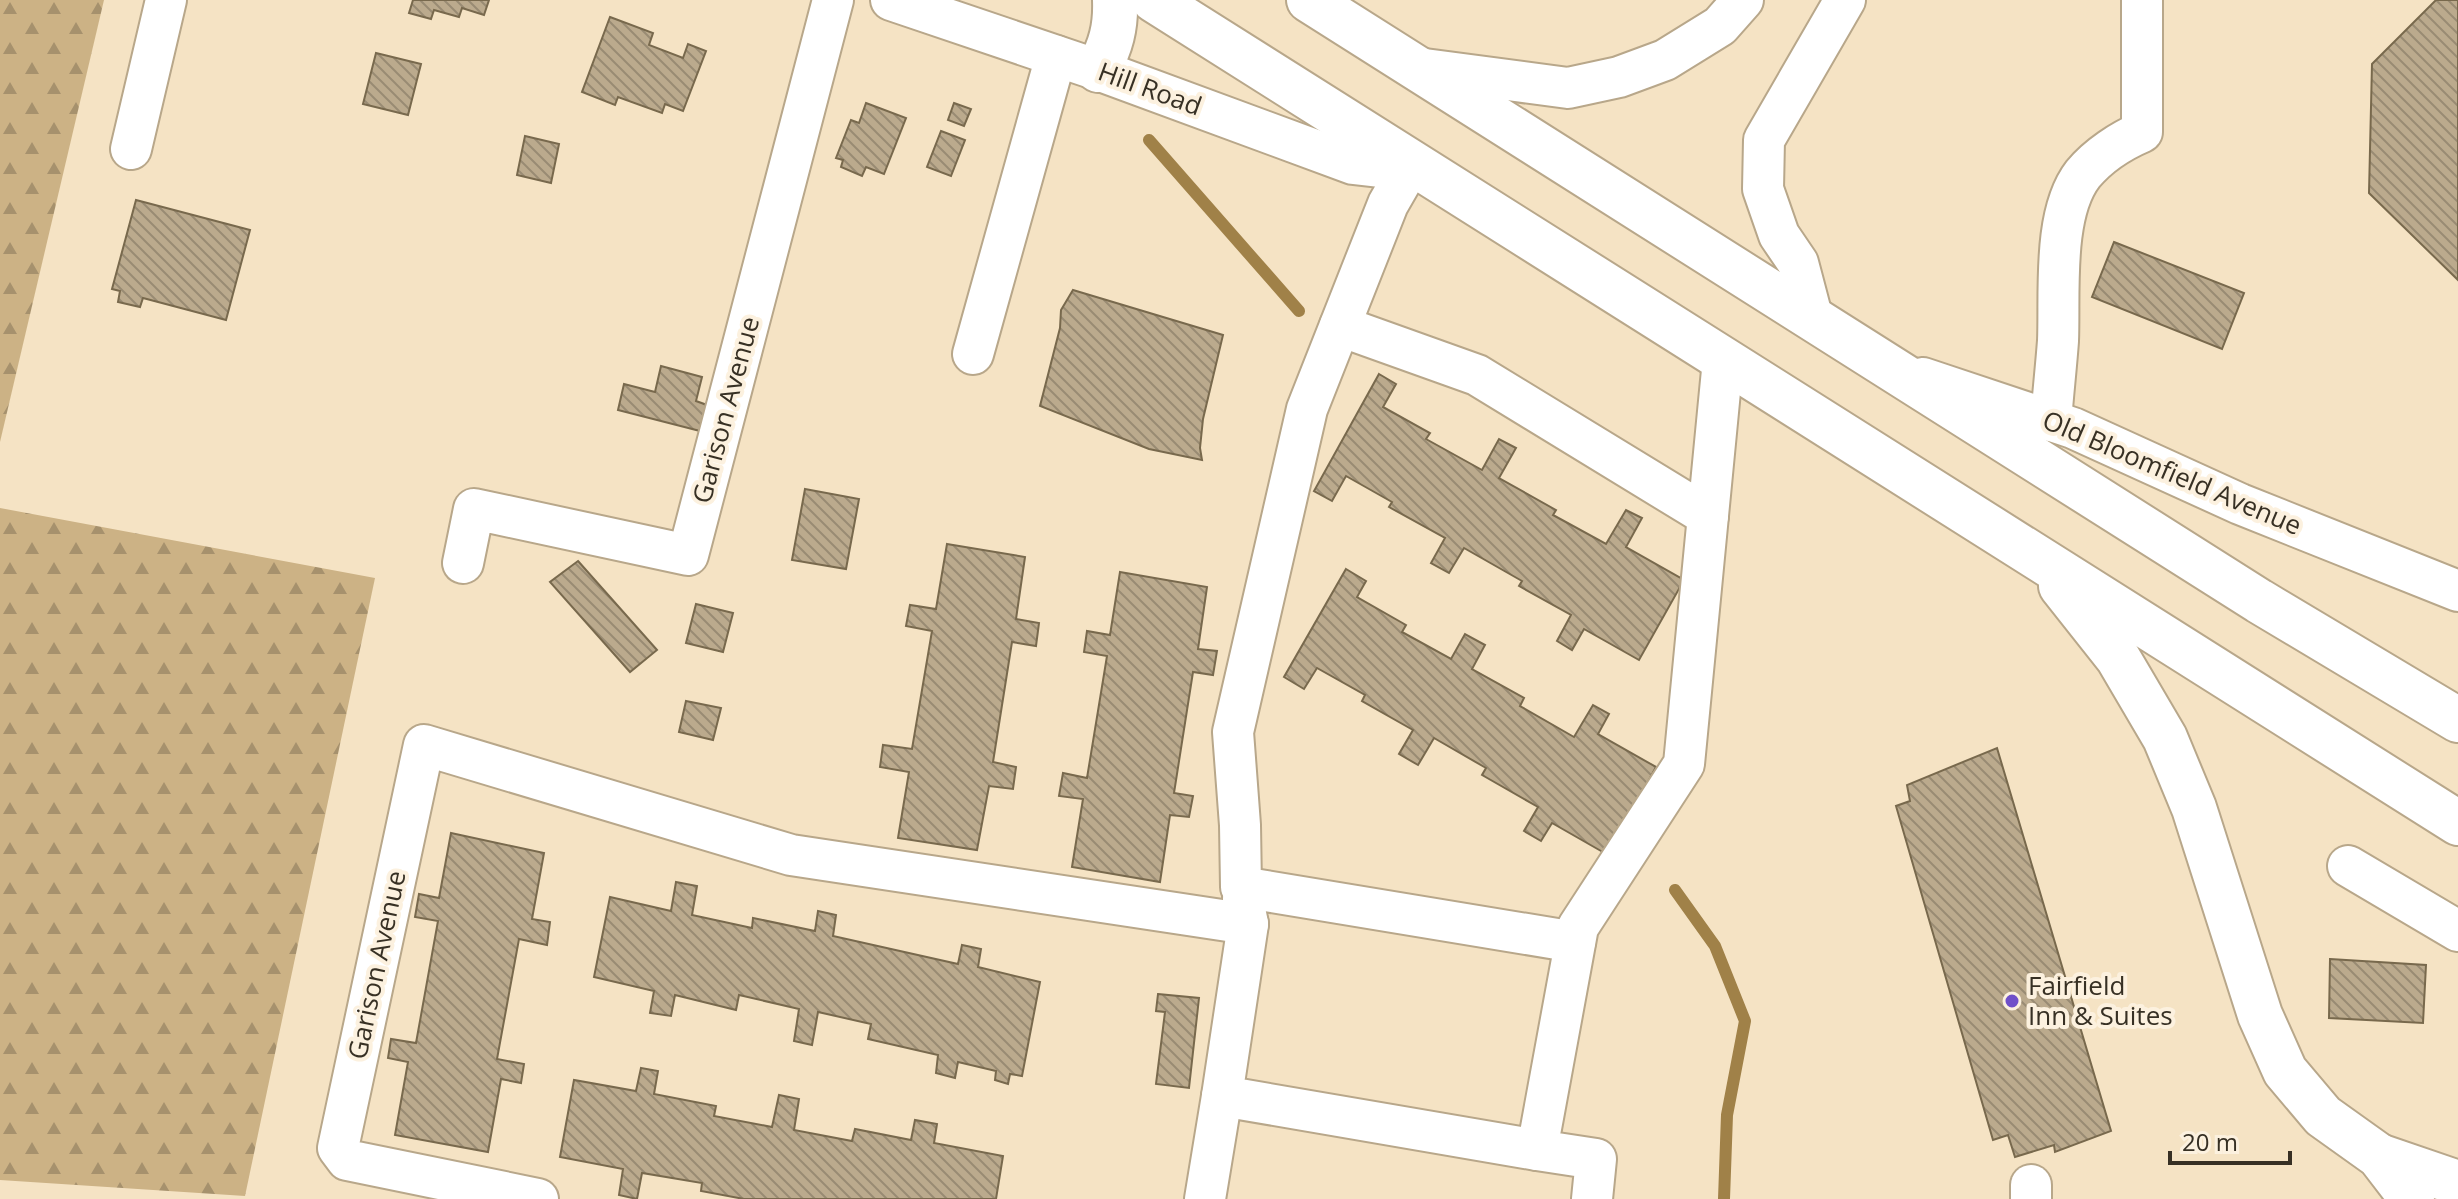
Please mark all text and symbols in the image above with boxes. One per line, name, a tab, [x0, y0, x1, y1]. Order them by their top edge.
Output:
street label: Hill Road	[1094, 53, 1207, 123]
street label: Garison Avenue	[683, 312, 767, 507]
street label: Old Bloomfield Avenue	[2037, 401, 2307, 543]
street label: Garison Avenue	[338, 867, 414, 1062]
place label: Fairfield Inn & Suites	[2028, 967, 2173, 1033]
marker: Fairfield Inn & Suites	[2003, 992, 2021, 1010]
scale bar	[2170, 1115, 2290, 1165]
text: 20 m	[2182, 1125, 2238, 1158]

